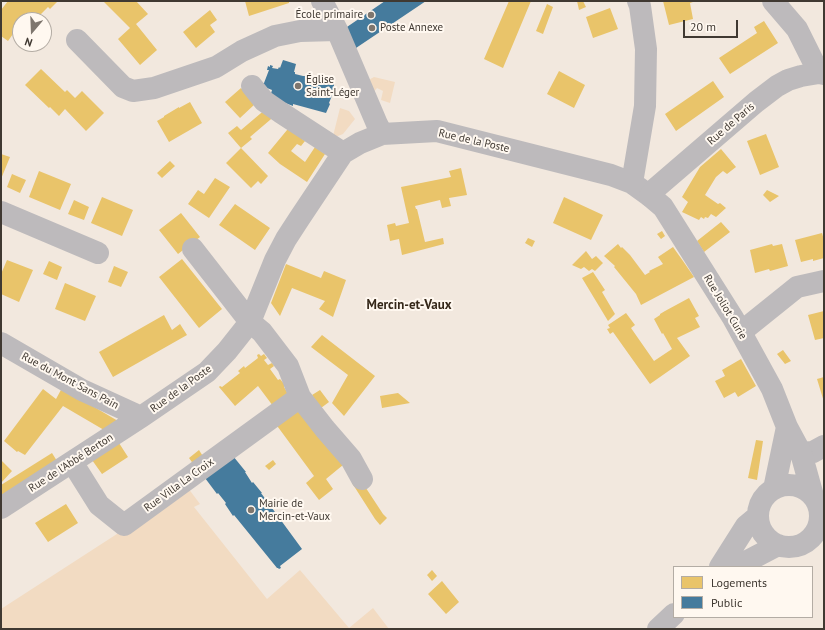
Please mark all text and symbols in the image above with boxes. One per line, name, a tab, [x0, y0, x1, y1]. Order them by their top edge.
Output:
place label: École primaire	[295, 8, 363, 22]
marker: École primaire	[366, 10, 376, 20]
north arrow	[12, 12, 52, 52]
scale bar	[685, 12, 740, 38]
text: 20 m	[690, 19, 716, 34]
place label: Poste Annexe	[380, 21, 443, 35]
marker: Poste Annexe	[367, 23, 377, 33]
text: N	[23, 35, 34, 50]
place label: Église Saint-Léger	[306, 73, 359, 99]
marker: Église Saint-Léger	[293, 81, 303, 91]
street label: Rue de Paris	[705, 100, 757, 148]
street label: Rue de la Poste	[437, 126, 511, 156]
street label: Rue Joliot Curie	[701, 272, 749, 342]
district label: Mercin-et-Vaux	[366, 297, 452, 313]
street label: Rue du Mont Sans Pain	[19, 350, 121, 412]
street label: Rue de la Poste	[148, 362, 214, 416]
street label: Rue de l'Abbé Berton	[26, 431, 116, 495]
street label: Rue Villa La Croix	[142, 455, 216, 515]
place label: Mairie de Mercin-et-Vaux	[259, 497, 330, 523]
marker: Mairie de Mercin-et-Vaux	[246, 505, 256, 515]
legend	[673, 566, 813, 618]
text: Logements	[711, 575, 767, 590]
text: Public	[711, 595, 742, 610]

